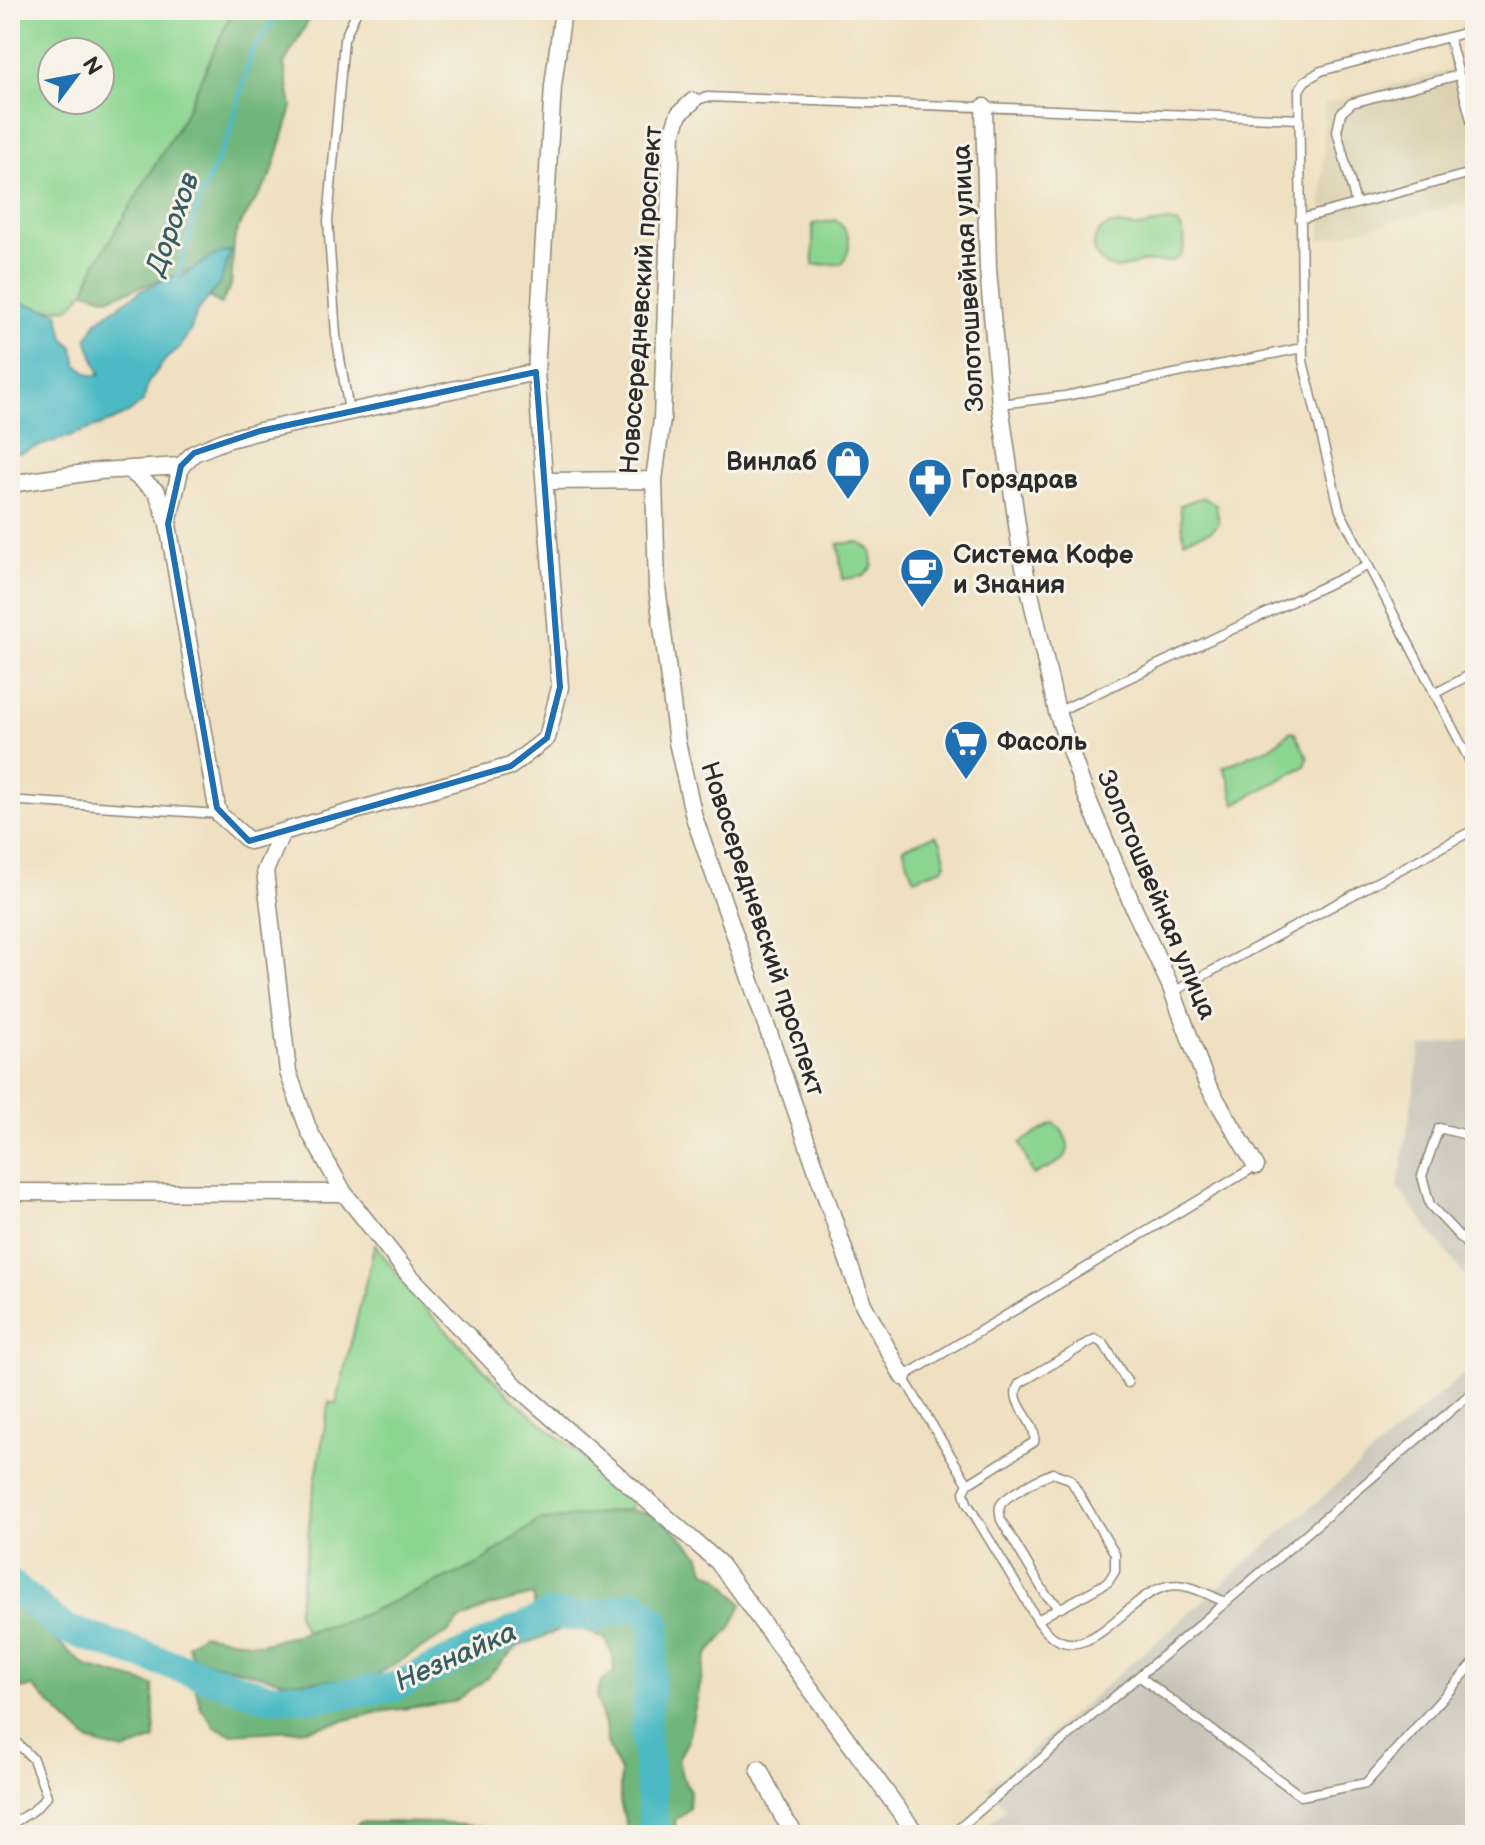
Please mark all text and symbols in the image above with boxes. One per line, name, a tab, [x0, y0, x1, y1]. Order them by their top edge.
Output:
north arrow	[36, 36, 116, 116]
text: N	[76, 52, 108, 80]
street label: Новосередневский проспект	[614, 125, 670, 475]
street label: Золотошвейная улица	[947, 143, 991, 413]
water label: Дорохов	[139, 168, 207, 282]
shop icon: Винлаб	[824, 438, 872, 501]
place label: Винлаб	[726, 447, 817, 478]
pharmacy icon: Горздрав	[906, 456, 954, 519]
place label: Горздрав	[961, 465, 1078, 496]
place label: Система Кофе и Знания	[953, 540, 1133, 601]
cafe icon: Система Кофе и Знания	[898, 546, 946, 609]
supermarket icon: Фасоль	[942, 718, 990, 781]
place label: Фасоль	[997, 727, 1088, 758]
street label: Новосередневский проспект	[693, 758, 831, 1100]
street label: Золотошвейная улица	[1089, 766, 1223, 1024]
water label: Незнайка	[390, 1616, 522, 1698]

